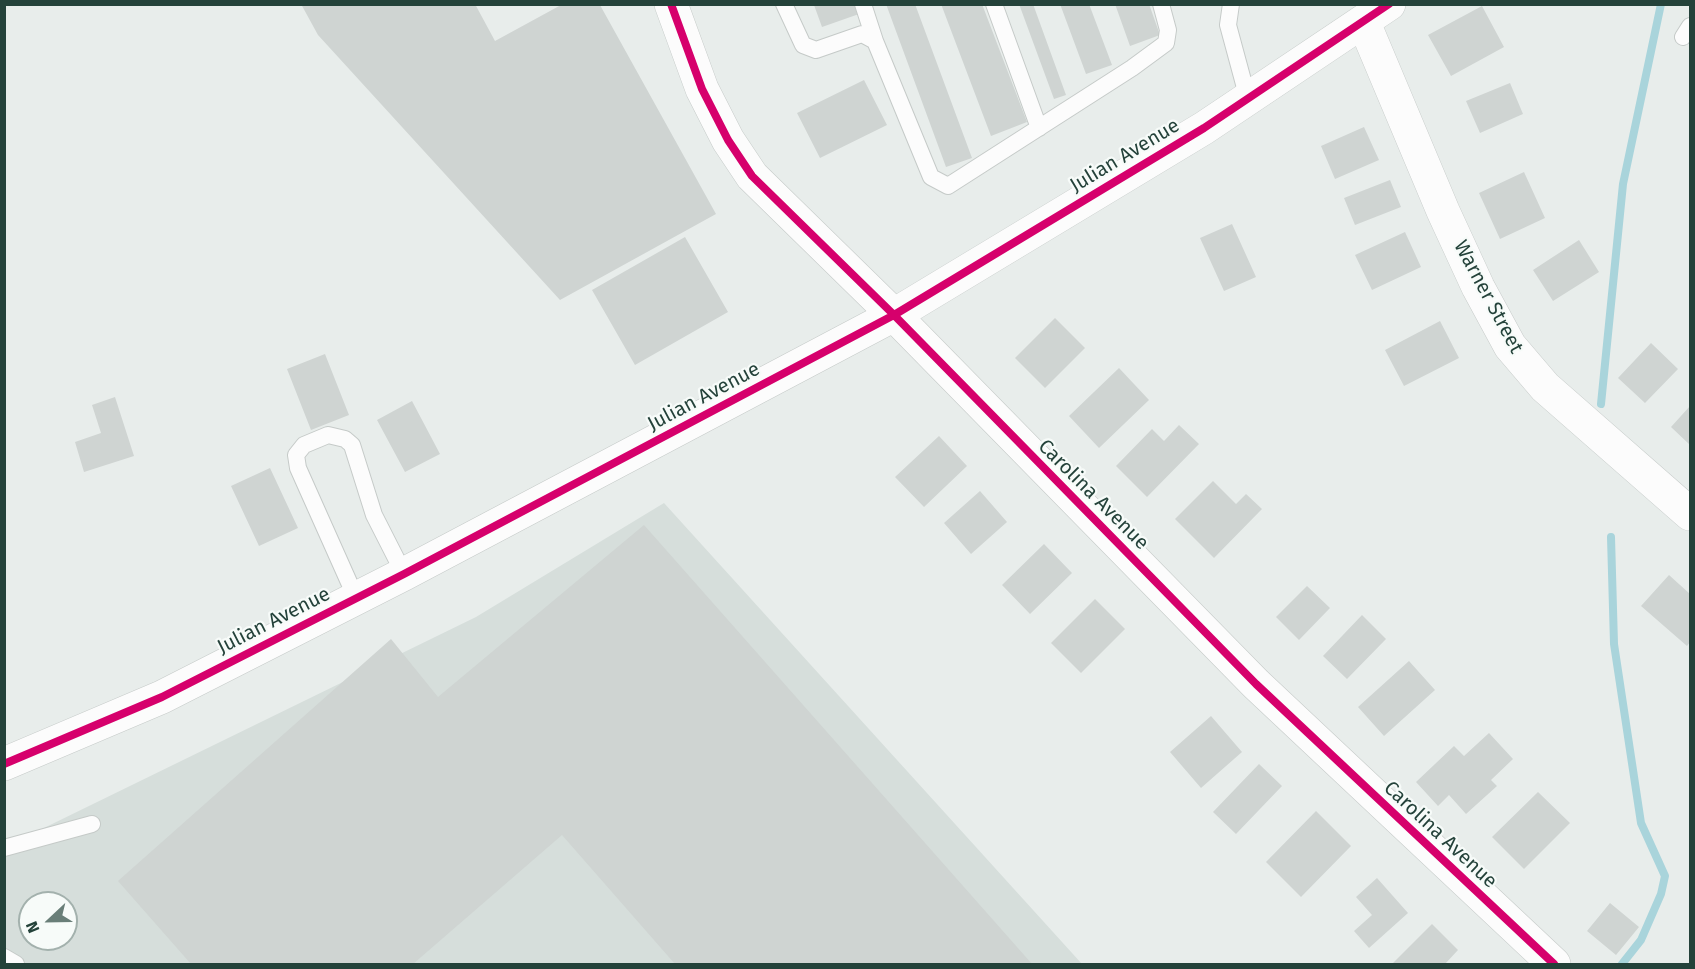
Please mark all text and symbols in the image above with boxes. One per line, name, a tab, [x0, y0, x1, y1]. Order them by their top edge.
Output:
street label: Julian Avenue	[1066, 114, 1184, 198]
street label: Warner Street	[1448, 236, 1528, 358]
street label: Julian Avenue	[644, 357, 764, 437]
street label: Carolina Avenue	[1033, 435, 1153, 555]
street label: Julian Avenue	[214, 582, 334, 660]
street label: Carolina Avenue	[1378, 776, 1502, 894]
north arrow	[18, 891, 78, 951]
text: N	[22, 919, 43, 936]

